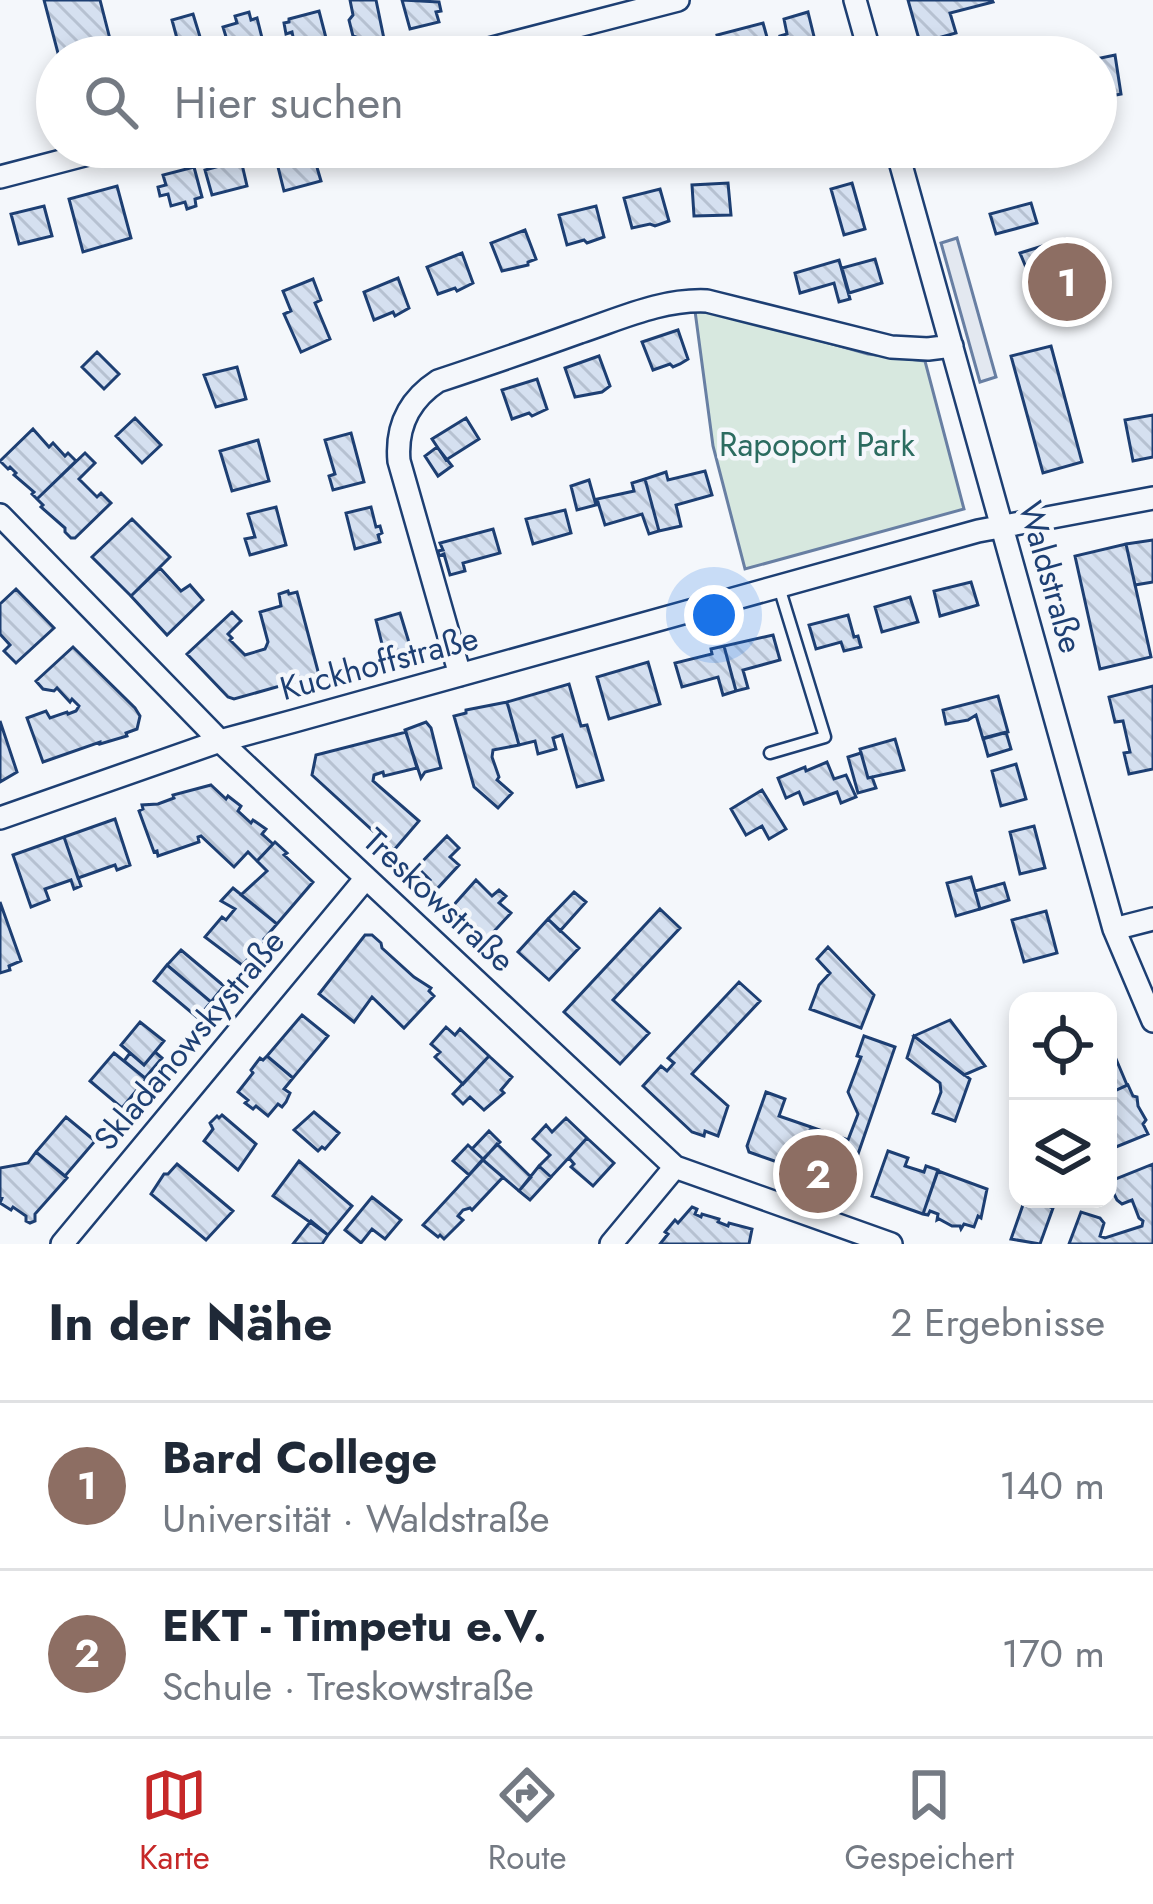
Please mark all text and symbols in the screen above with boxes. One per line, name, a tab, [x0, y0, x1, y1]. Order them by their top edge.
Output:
search box	[36, 36, 1117, 168]
icon: search	[78, 69, 144, 135]
text: Hier suchen	[174, 70, 404, 135]
pin: 1	[1028, 237, 1106, 327]
park label: Rapoport Park	[719, 421, 915, 468]
street label: Waldstraße	[1007, 496, 1095, 658]
your location	[684, 585, 744, 645]
street label: Kuckhoffstraße	[275, 614, 483, 712]
street label: Treskowstraße	[353, 817, 525, 983]
street label: Skladanowskystraße	[83, 920, 295, 1160]
map controls	[1009, 992, 1117, 1208]
button: locate	[1009, 992, 1117, 1100]
button: layers	[1009, 1100, 1117, 1208]
pin: 2	[779, 1129, 857, 1219]
text: In der Nähe	[48, 1285, 332, 1359]
text: 2 Ergebnisse	[890, 1294, 1105, 1351]
text: Bard College	[162, 1425, 437, 1490]
text: 1	[77, 1457, 97, 1514]
text: 140 m	[999, 1457, 1105, 1514]
text: Universität · Waldstraße	[162, 1490, 550, 1547]
text: EKT - Timpetu e.V.	[162, 1593, 547, 1658]
text: 2	[74, 1625, 100, 1682]
text: 170 m	[1001, 1625, 1105, 1682]
text: Schule · Treskowstraße	[162, 1658, 534, 1715]
tab: Karte	[139, 1762, 210, 1881]
tab: Route	[488, 1762, 566, 1881]
tab: Gespeichert	[844, 1762, 1014, 1881]

